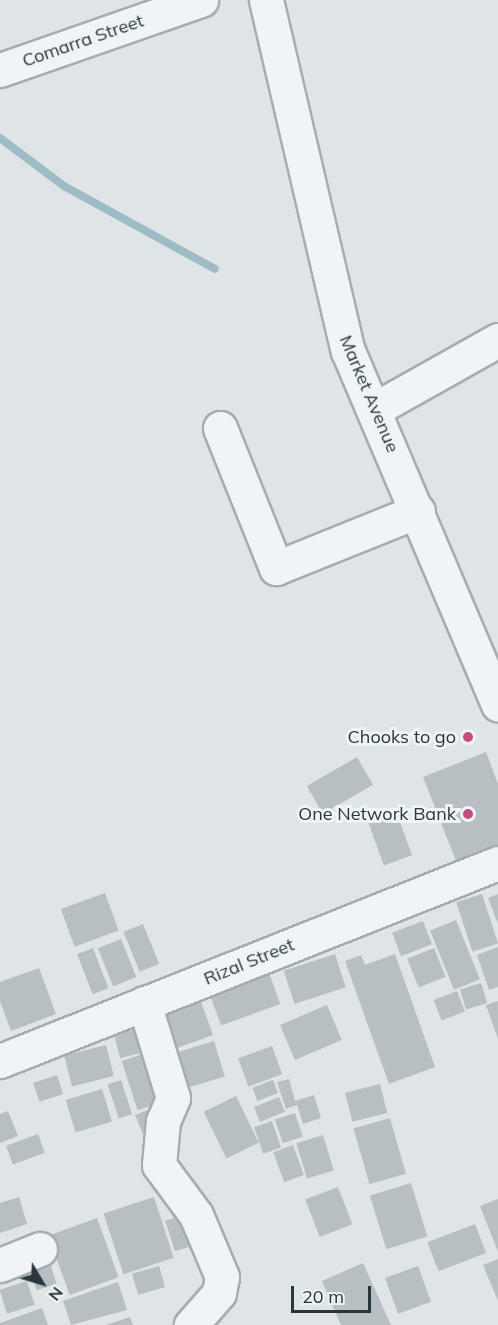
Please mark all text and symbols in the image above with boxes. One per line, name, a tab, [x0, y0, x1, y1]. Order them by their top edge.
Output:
street label: Comarra Street	[20, 10, 146, 72]
street label: Market Avenue	[335, 332, 403, 456]
place label: Chooks to go	[348, 726, 456, 748]
marker: Chooks to go	[461, 730, 475, 744]
place label: One Network Bank	[298, 803, 456, 825]
marker: One Network Bank	[461, 807, 475, 821]
street label: Rizal Street	[201, 934, 297, 990]
north arrow	[12, 1253, 72, 1313]
scale bar	[294, 1274, 374, 1312]
text: N	[45, 1283, 68, 1305]
text: 20 m	[302, 1285, 344, 1308]

